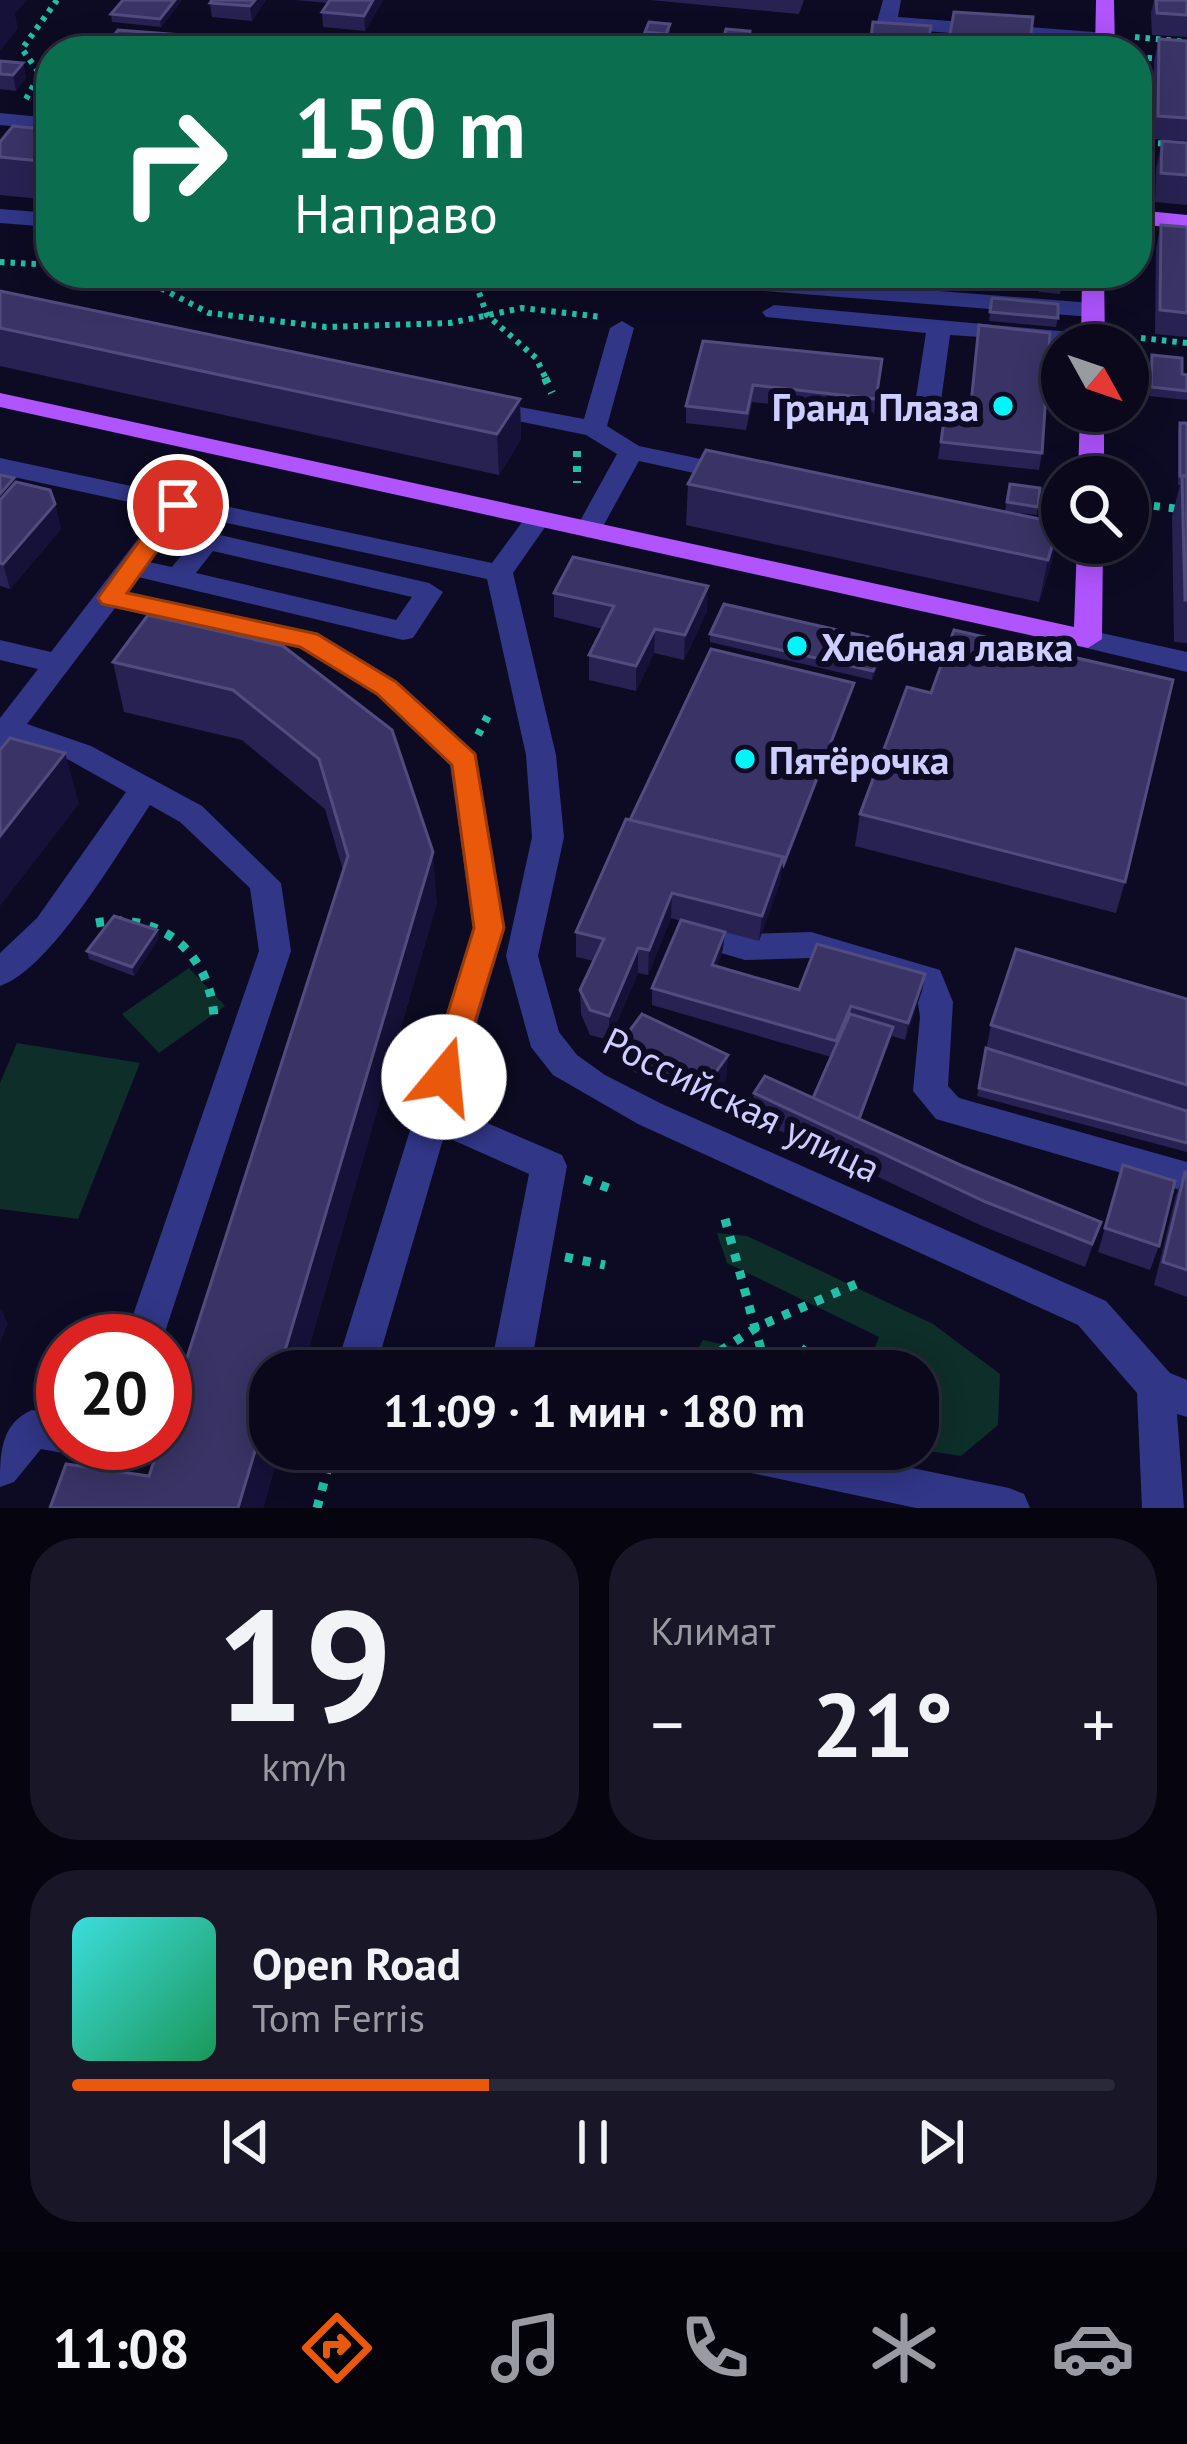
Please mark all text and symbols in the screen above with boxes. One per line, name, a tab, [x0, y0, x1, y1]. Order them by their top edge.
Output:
text: 150 m	[294, 72, 526, 181]
icon: right	[96, 84, 252, 240]
text: Направо	[294, 178, 498, 248]
north arrow	[1041, 324, 1149, 432]
map controls	[1041, 324, 1149, 564]
place label: Гранд Плаза	[772, 381, 979, 432]
marker: Гранд Плаза	[990, 393, 1016, 419]
pin	[127, 454, 229, 556]
button: search	[1041, 456, 1149, 564]
icon: arrive	[145, 472, 211, 538]
place label: Хлебная лавка	[821, 621, 1073, 672]
marker: Хлебная лавка	[784, 633, 810, 659]
place label: Пятёрочка	[769, 734, 949, 785]
marker: Пятёрочка	[732, 746, 758, 772]
position arrow	[381, 1014, 507, 1140]
street label: Российская улица	[595, 1015, 889, 1193]
speed limit sign: 20	[36, 1314, 192, 1470]
text: 11:09 · 1 мин · 180 m	[383, 1381, 805, 1439]
text: 19	[216, 1562, 393, 1764]
text: Климат	[651, 1605, 775, 1656]
text: 21°	[812, 1665, 953, 1782]
text: −	[651, 1681, 684, 1766]
text: +	[1082, 1681, 1115, 1766]
text: km/h	[262, 1741, 347, 1792]
text: Open Road	[252, 1934, 461, 1992]
text: Tom Ferris	[252, 1992, 425, 2043]
icon: previous	[213, 2109, 279, 2175]
icon: pause	[560, 2109, 626, 2175]
icon: next	[908, 2109, 974, 2175]
icon: directions	[295, 2306, 379, 2390]
icon: music	[484, 2306, 568, 2390]
icon: phone	[673, 2306, 757, 2390]
icon: climate	[862, 2306, 946, 2390]
icon: car	[1051, 2306, 1135, 2390]
text: 11:08	[53, 2313, 190, 2383]

